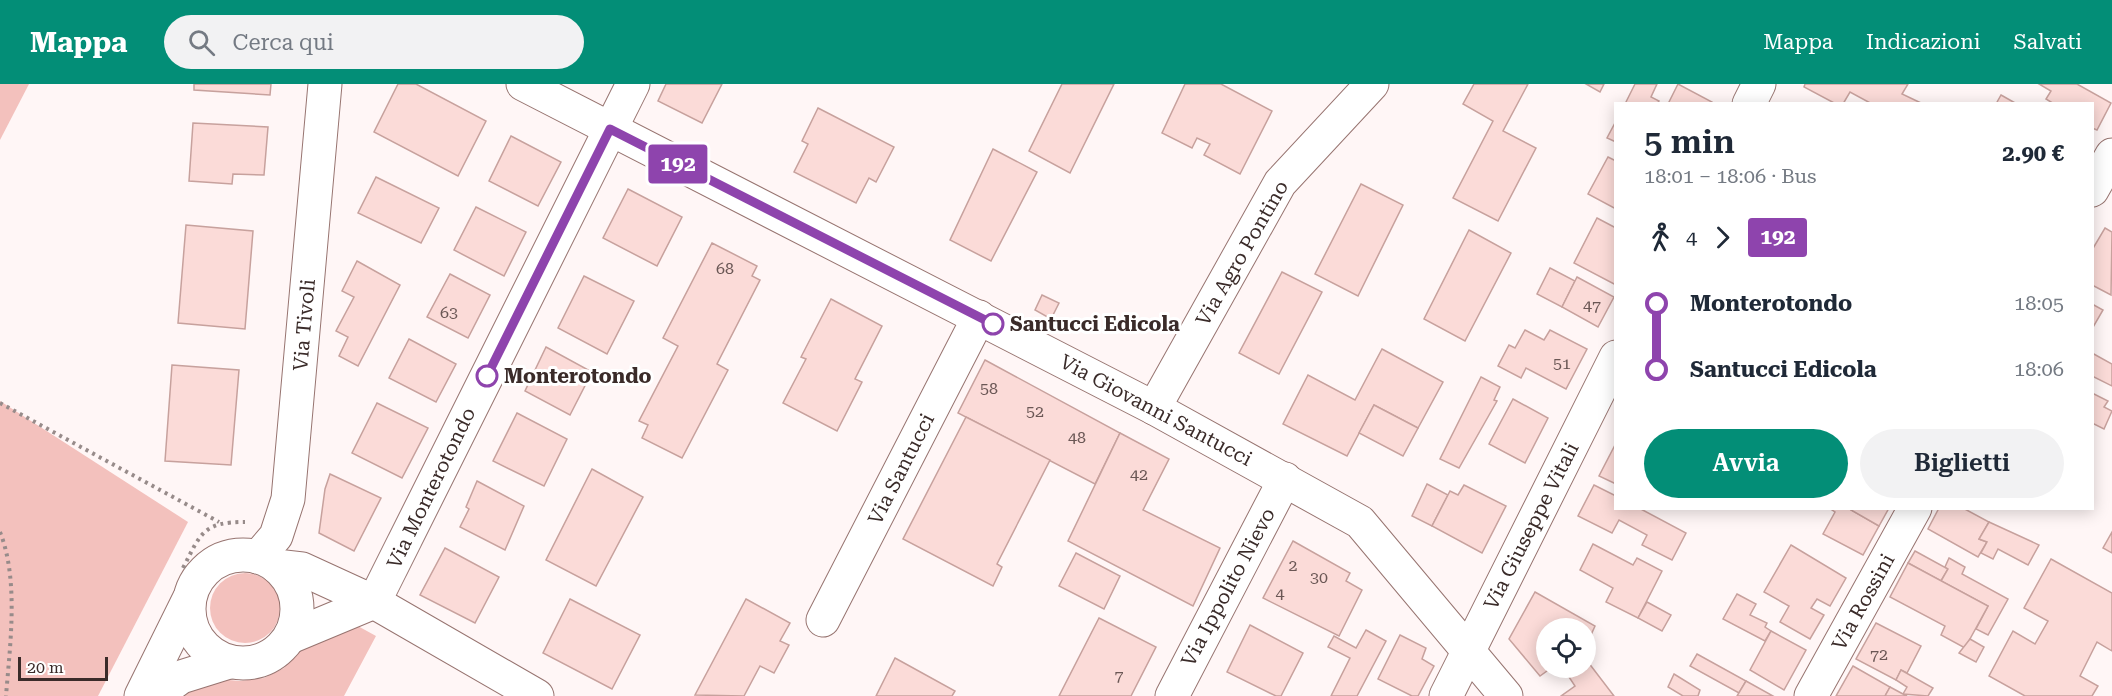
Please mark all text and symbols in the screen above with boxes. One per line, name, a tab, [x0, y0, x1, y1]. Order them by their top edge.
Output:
search box	[164, 15, 584, 69]
text: Mappa	[30, 26, 128, 59]
icon: search	[185, 26, 218, 59]
text: Cerca qui	[233, 30, 334, 55]
text: Mappa	[1763, 30, 1833, 54]
text: Indicazioni	[1866, 30, 1980, 54]
text: Salvati	[2013, 30, 2082, 54]
text: 5 min	[1644, 122, 1735, 161]
text: 2.90 €	[2002, 141, 2064, 166]
line badge: 192	[644, 144, 712, 184]
text: 192	[660, 152, 696, 176]
text: 18:01 – 18:06 · Bus	[1644, 164, 1816, 188]
street label: Via Agro Pontino	[1191, 176, 1293, 330]
icon: walk	[1644, 221, 1677, 254]
icon: forward	[1706, 221, 1739, 254]
text: 4	[1686, 225, 1697, 249]
text: 192	[1760, 225, 1795, 249]
house number: 68	[716, 259, 734, 278]
street label: Via Tivoli	[288, 278, 320, 372]
text: Monterotondo	[1690, 291, 1852, 316]
text: 18:05	[2014, 291, 2064, 315]
house number: 47	[1583, 296, 1601, 315]
house number: 63	[440, 303, 458, 322]
place label: Santucci Edicola	[1010, 312, 1180, 336]
marker: Santucci Edicola	[982, 313, 1004, 335]
street label: Via Giovanni Santucci	[1056, 349, 1256, 471]
house number: 51	[1553, 354, 1571, 373]
text: Santucci Edicola	[1690, 357, 1877, 382]
text: 18:06	[2014, 357, 2064, 381]
place label: Monterotondo	[504, 364, 651, 388]
marker: Monterotondo	[476, 365, 498, 387]
house number: 58	[980, 379, 998, 398]
house number: 52	[1026, 402, 1044, 421]
street label: Via Monterotondo	[382, 403, 480, 573]
street label: Via Santucci	[863, 410, 939, 528]
house number: 48	[1068, 428, 1086, 447]
button: Avvia	[1644, 429, 1848, 498]
button: Biglietti	[1860, 429, 2064, 498]
street label: Via Giuseppe Vitali	[1478, 438, 1584, 614]
house number: 42	[1130, 465, 1148, 484]
street label: Via Ippolito Nievo	[1176, 504, 1280, 670]
street label: Via Rossini	[1827, 550, 1899, 654]
house number: 2	[1289, 556, 1298, 575]
house number: 30	[1310, 568, 1328, 587]
house number: 4	[1276, 584, 1285, 603]
map controls	[1536, 618, 1596, 678]
button: locate	[1536, 618, 1596, 678]
house number: 72	[1870, 645, 1888, 664]
scale bar	[18, 654, 108, 682]
text: 20 m	[27, 658, 64, 677]
house number: 7	[1115, 666, 1124, 685]

